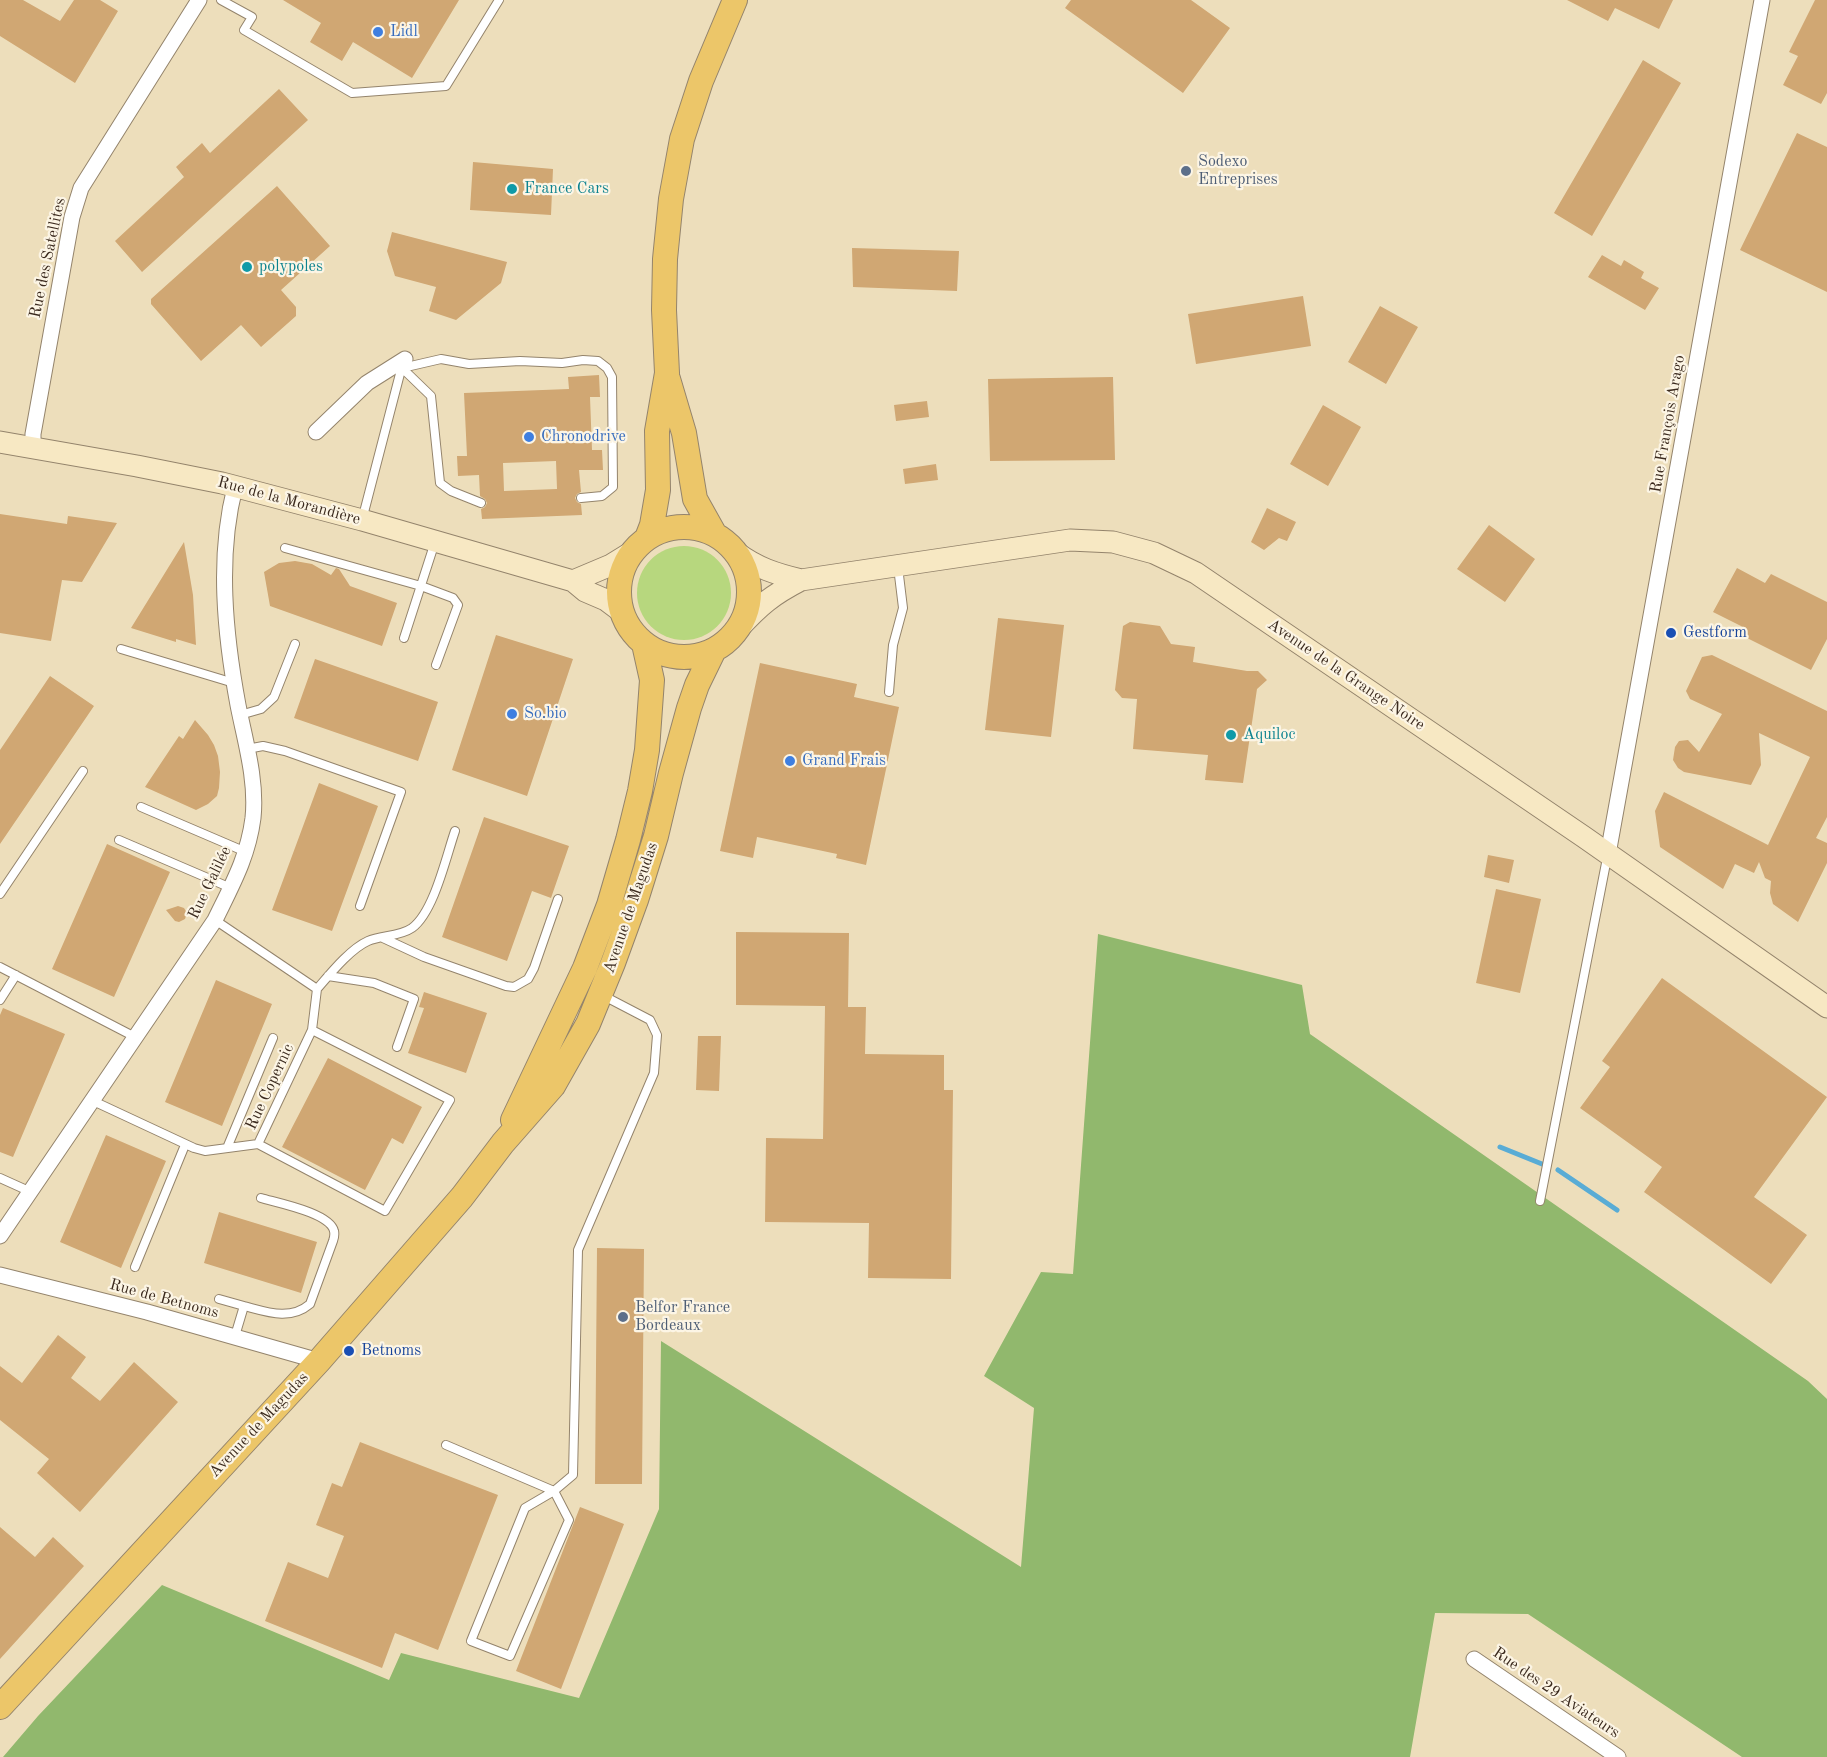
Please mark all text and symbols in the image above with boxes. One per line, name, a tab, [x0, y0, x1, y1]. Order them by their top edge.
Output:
place label: Lidl	[390, 22, 418, 42]
marker: Lidl	[371, 25, 385, 39]
place label: Sodexo Entreprises	[1198, 152, 1278, 190]
marker: Sodexo Entreprises	[1179, 164, 1193, 178]
place label: France Cars	[524, 179, 609, 199]
marker: France Cars	[505, 182, 519, 196]
street label: Rue des Satellites	[26, 196, 70, 320]
place label: polypoles	[259, 257, 323, 277]
marker: polypoles	[240, 260, 254, 274]
street label: Rue François Arago	[1646, 354, 1690, 494]
place label: Chronodrive	[541, 427, 626, 447]
marker: Chronodrive	[522, 430, 536, 444]
street label: Rue de la Morandière	[215, 473, 363, 529]
street label: Avenue de la Grange Noire	[1264, 615, 1428, 735]
place label: Gestform	[1683, 623, 1747, 643]
marker: Gestform	[1664, 626, 1678, 640]
place label: So.bio	[524, 704, 567, 724]
marker: So.bio	[505, 707, 519, 721]
place label: Aquiloc	[1243, 725, 1295, 745]
marker: Aquiloc	[1224, 728, 1238, 742]
place label: Grand Frais	[802, 751, 886, 771]
marker: Grand Frais	[783, 754, 797, 768]
street label: Avenue de Magudas	[600, 840, 662, 976]
street label: Rue Galilée	[184, 843, 236, 923]
street label: Rue Copernic	[242, 1041, 298, 1133]
street label: Rue de Betnoms	[107, 1275, 221, 1323]
place label: Belfor France Bordeaux	[635, 1298, 730, 1336]
marker: Belfor France Bordeaux	[616, 1310, 630, 1324]
place label: Betnoms	[361, 1341, 421, 1361]
marker: Betnoms	[342, 1344, 356, 1358]
street label: Avenue de Magudas	[205, 1368, 313, 1482]
street label: Rue des 29 Aviateurs	[1489, 1643, 1623, 1743]

